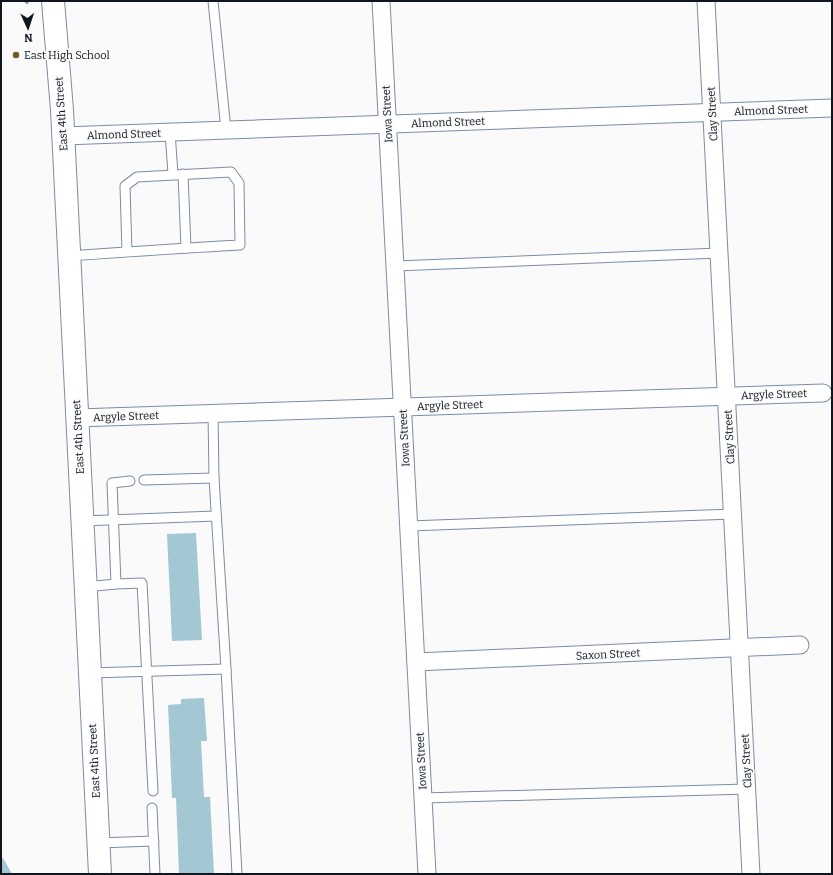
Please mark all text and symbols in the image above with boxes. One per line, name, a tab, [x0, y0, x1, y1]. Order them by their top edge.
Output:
north arrow	[8, 8, 48, 48]
text: N	[23, 31, 33, 44]
place label: East High School	[24, 49, 110, 62]
marker: East High School	[11, 50, 21, 60]
street label: East 4th Street	[52, 76, 71, 152]
street label: Iowa Street	[379, 85, 395, 143]
street label: Clay Street	[705, 86, 720, 142]
street label: Almond Street	[734, 103, 808, 118]
street label: Almond Street	[411, 115, 485, 130]
street label: Almond Street	[87, 127, 161, 142]
street label: Argyle Street	[741, 387, 807, 402]
street label: Argyle Street	[417, 398, 483, 413]
street label: East 4th Street	[70, 399, 87, 475]
street label: Argyle Street	[93, 409, 159, 424]
street label: Iowa Street	[396, 409, 412, 467]
street label: Clay Street	[722, 409, 737, 465]
street label: Saxon Street	[575, 646, 641, 663]
street label: East 4th Street	[86, 723, 103, 799]
street label: Iowa Street	[413, 732, 429, 790]
street label: Clay Street	[739, 733, 754, 789]

